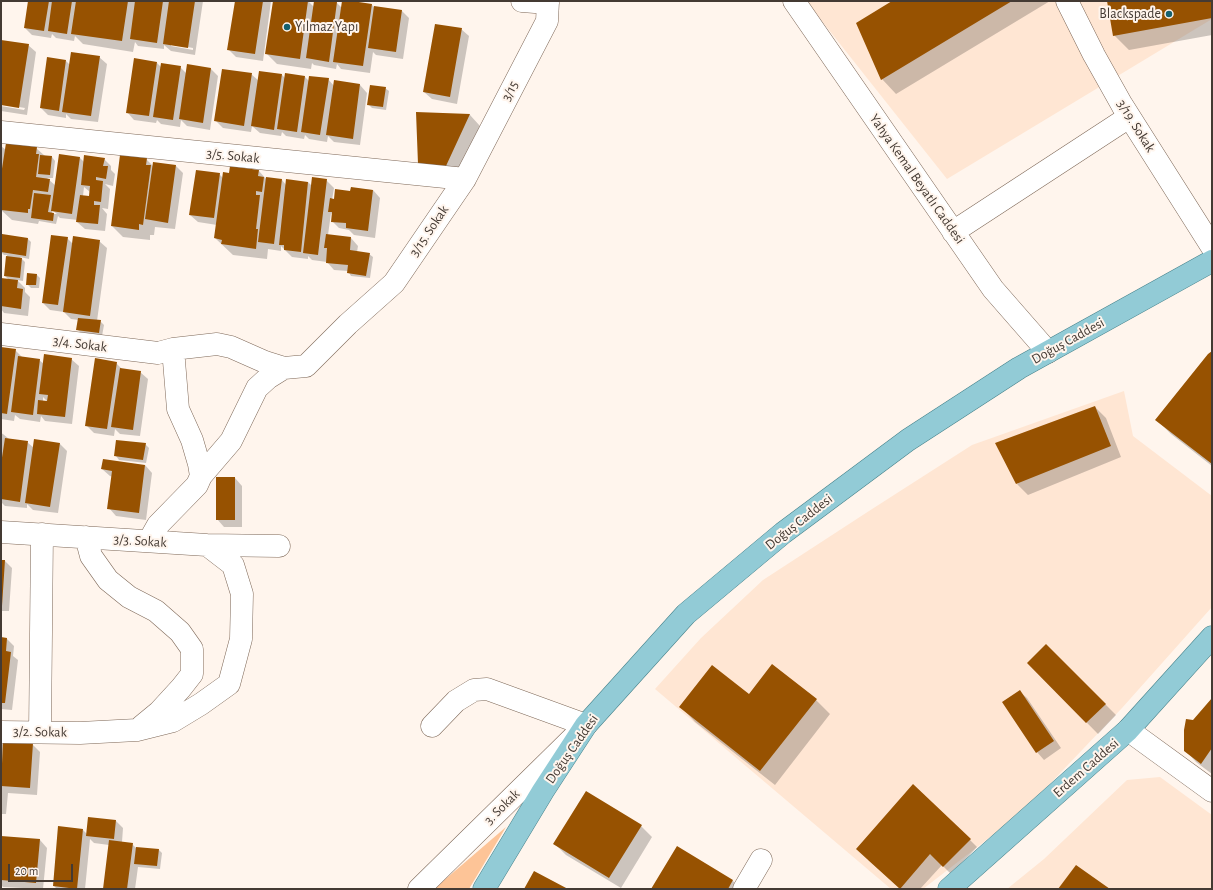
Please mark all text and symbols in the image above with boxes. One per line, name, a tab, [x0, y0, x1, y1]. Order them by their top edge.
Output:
place label: Blackspade	[1099, 6, 1161, 22]
marker: Blackspade	[1164, 9, 1174, 19]
place label: Yılmaz Yapı	[295, 19, 358, 35]
marker: Yılmaz Yapı	[282, 22, 292, 32]
street label: 3/15	[498, 78, 522, 104]
street label: 3/19. Sokak	[1113, 97, 1159, 155]
street label: Yahya Kemal Beyatlı Caddesi	[866, 111, 968, 247]
street label: 3/5. Sokak	[206, 145, 260, 167]
street label: 3/15. Sokak	[406, 202, 452, 260]
street label: Doğuş Caddesi	[1029, 314, 1107, 368]
street label: 3/4. Sokak	[52, 332, 108, 356]
street label: Doğuş Caddesi	[762, 491, 836, 553]
street label: 3/3. Sokak	[113, 531, 167, 551]
street label: Doğuş Caddesi	[542, 711, 602, 787]
street label: 3/2. Sokak	[13, 723, 67, 741]
street label: Erdem Caddesi	[1050, 735, 1122, 801]
street label: 3. Sokak	[481, 786, 523, 828]
scale bar	[10, 856, 75, 882]
text: 20 m	[15, 865, 38, 877]

